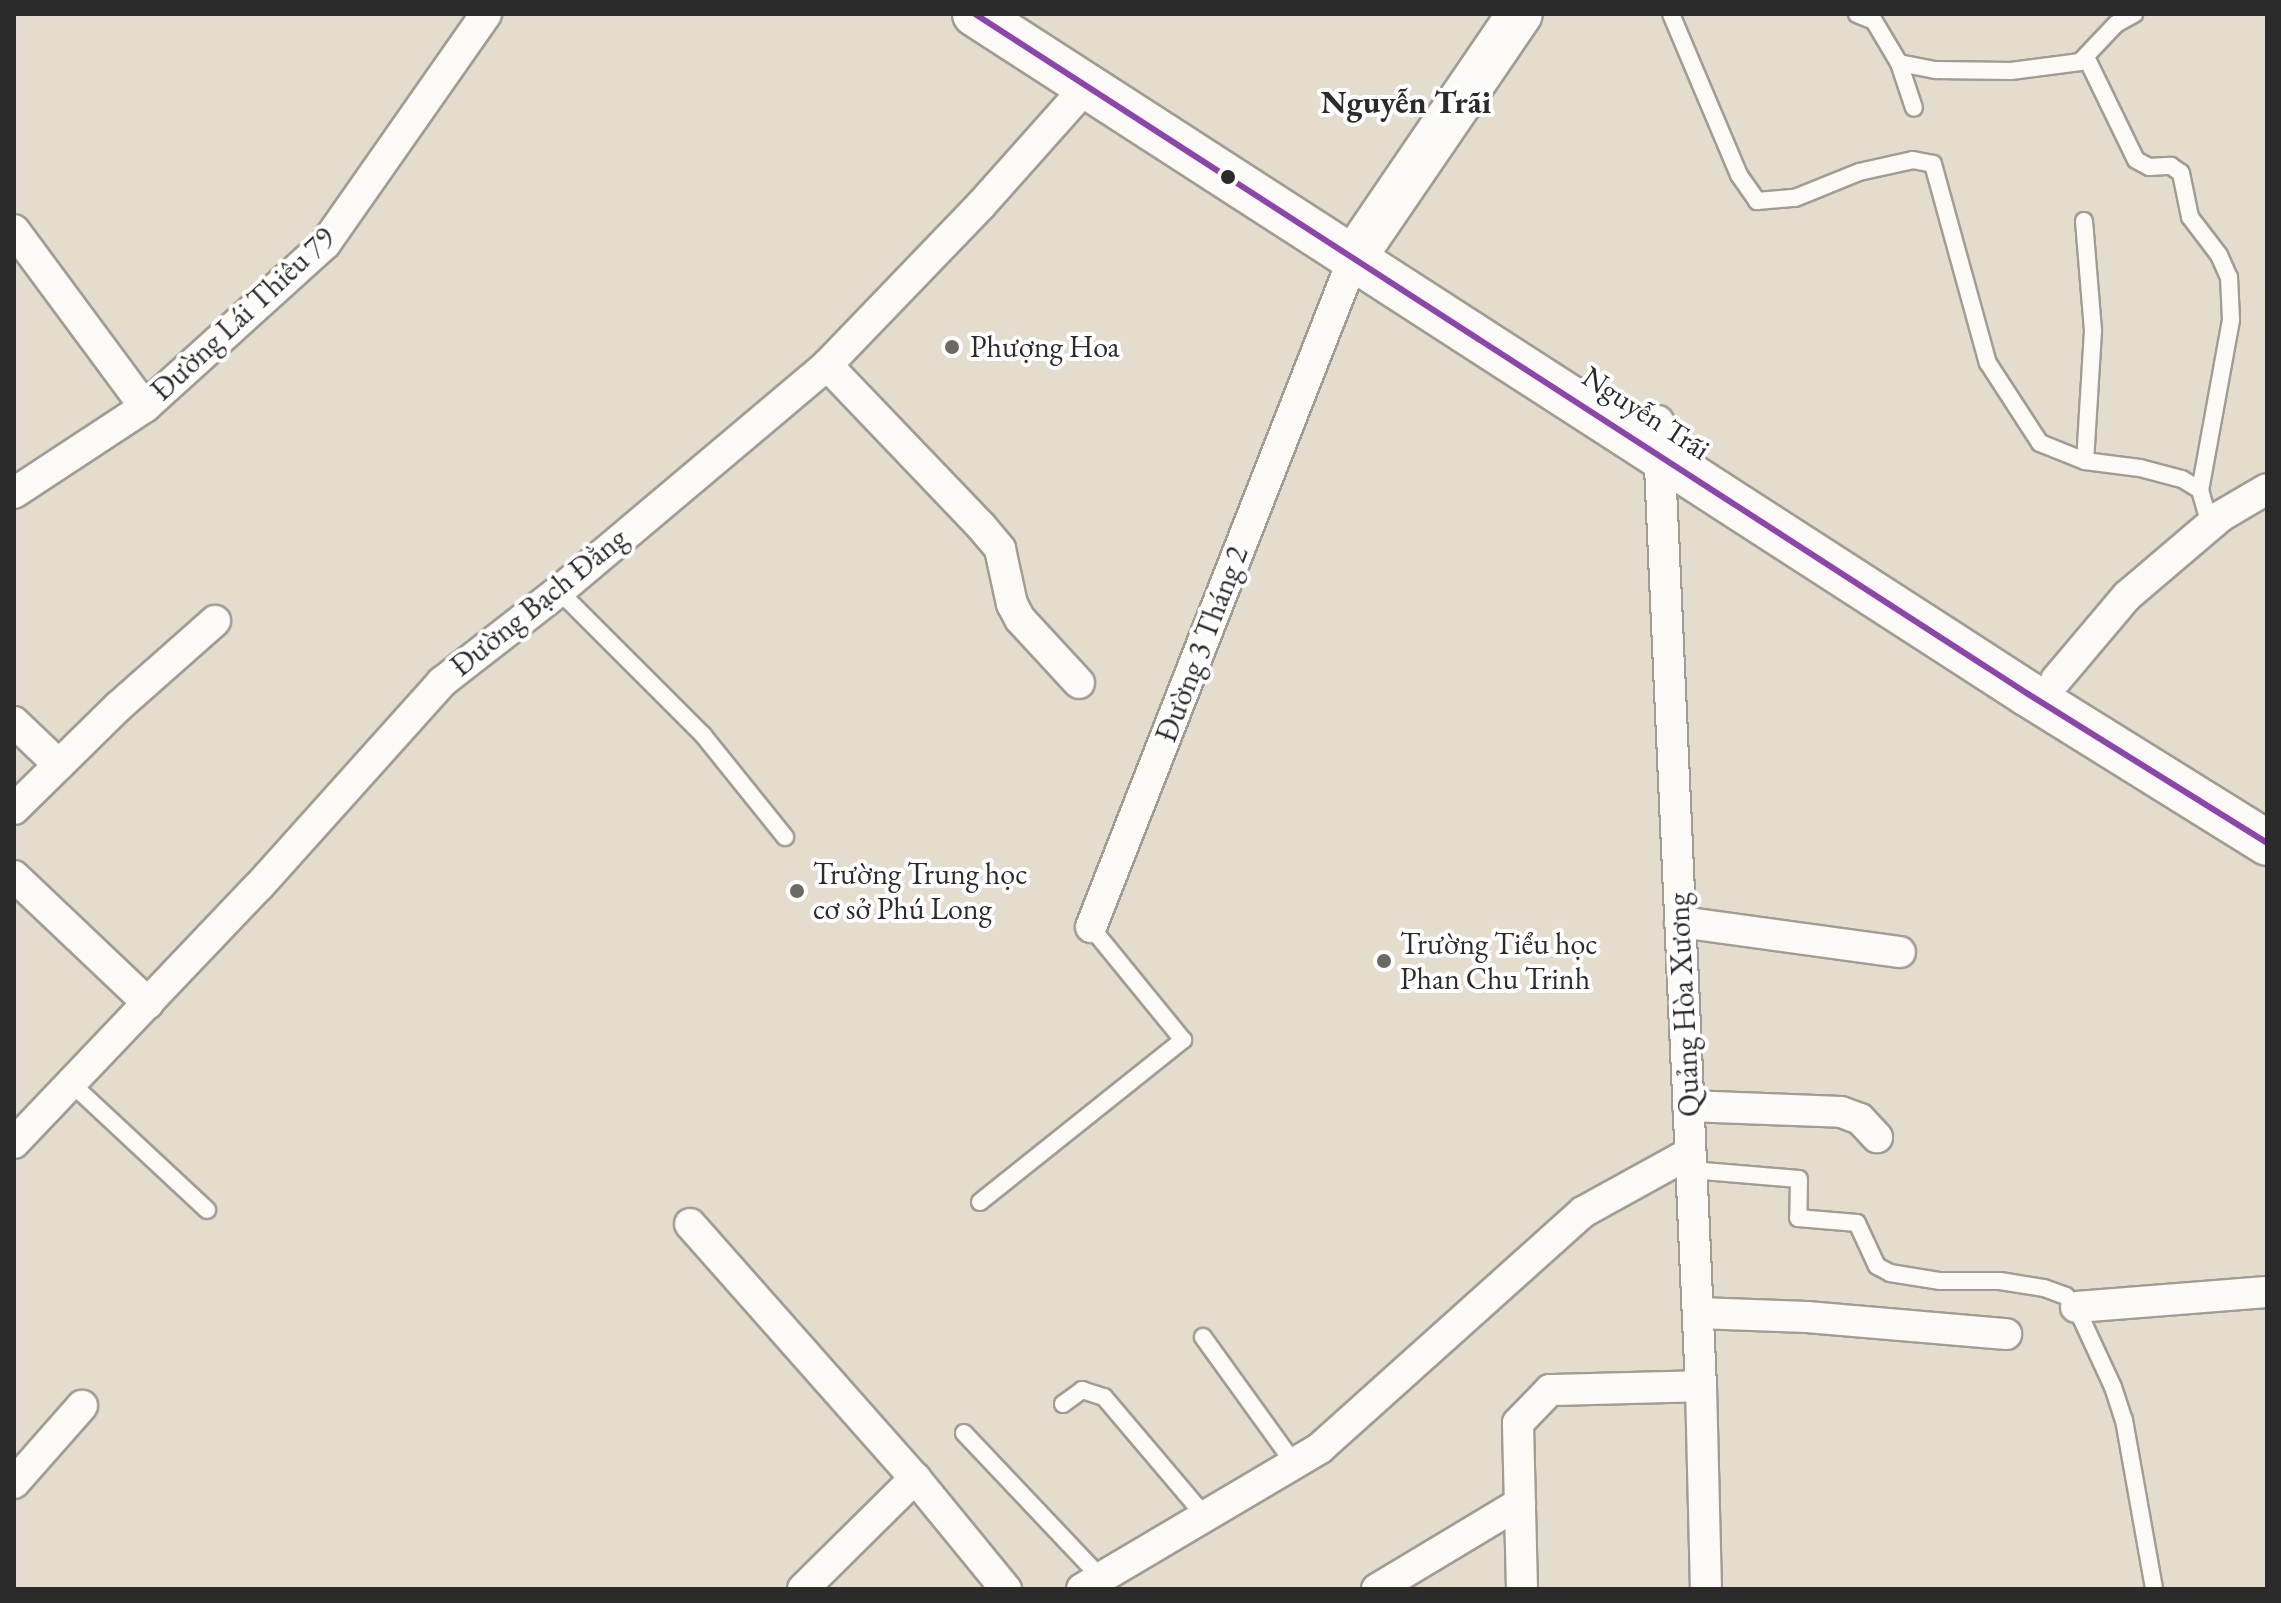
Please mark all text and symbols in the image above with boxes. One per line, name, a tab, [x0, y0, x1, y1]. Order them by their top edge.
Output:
district label: Nguyễn Trãi	[1321, 83, 1491, 121]
unlabelled marker	[1220, 169, 1236, 185]
street label: Đường Lái Thiêu 79	[144, 220, 342, 408]
place label: Phượng Hoa	[970, 329, 1119, 365]
marker: Phượng Hoa	[941, 336, 963, 358]
street label: Nguyễn Trãi	[1575, 358, 1717, 468]
street label: Đường Bạch Đằng	[444, 520, 634, 684]
street label: Đường 3 Tháng 2	[1148, 541, 1256, 747]
place label: Trường Trung học cơ sở Phú Long	[813, 856, 1027, 926]
marker: Trường Trung học cơ sở Phú Long	[788, 882, 806, 900]
street label: Quảng Hòa Xương	[1660, 892, 1708, 1118]
place label: Trường Tiểu học Phan Chu Trinh	[1400, 926, 1597, 996]
marker: Trường Tiểu học Phan Chu Trinh	[1375, 952, 1393, 970]

